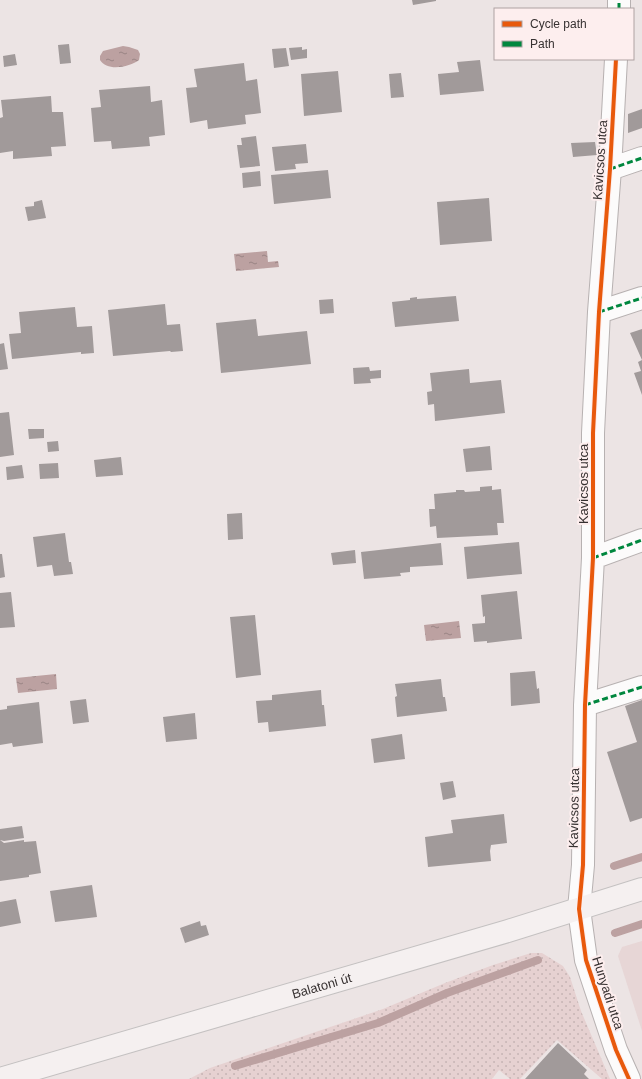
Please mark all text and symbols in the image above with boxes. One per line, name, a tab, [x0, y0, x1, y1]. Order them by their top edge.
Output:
legend	[494, 8, 634, 60]
text: Cycle path	[530, 17, 587, 31]
text: Path	[530, 37, 555, 51]
street label: Kavicsos utca	[590, 119, 610, 201]
street label: Kavicsos utca	[576, 443, 591, 524]
street label: Kavicsos utca	[566, 767, 582, 848]
street label: Hunyadi utca	[589, 955, 627, 1032]
street label: Balatoni út	[290, 969, 354, 1001]

